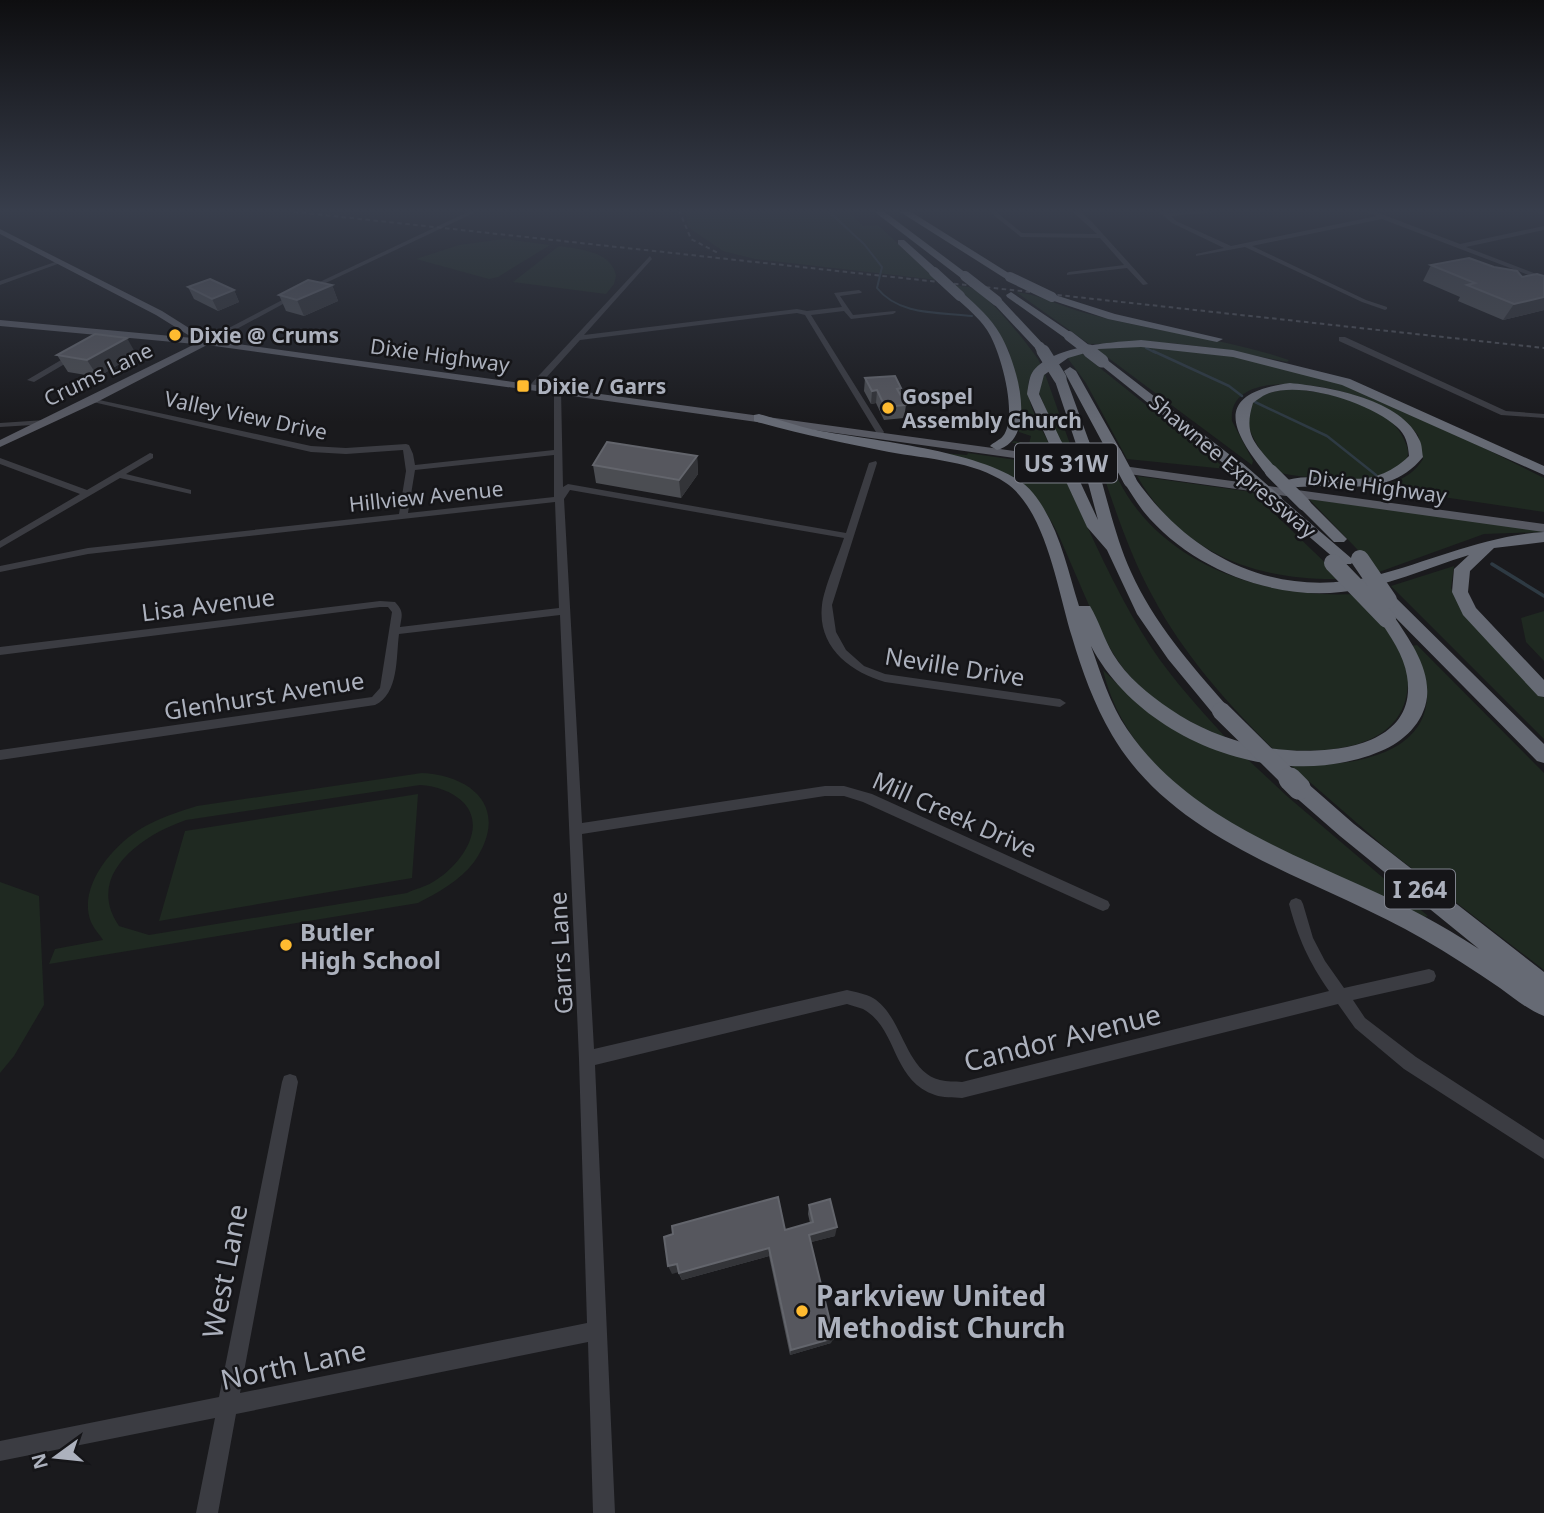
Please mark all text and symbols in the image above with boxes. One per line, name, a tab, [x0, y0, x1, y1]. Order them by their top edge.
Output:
place label: Dixie @ Crums	[189, 321, 339, 349]
marker: Dixie @ Crums	[167, 327, 183, 343]
street label: Dixie Highway	[369, 331, 512, 379]
street label: Crums Lane	[39, 336, 157, 412]
place label: Dixie / Garrs	[537, 372, 666, 400]
marker: Dixie / Garrs	[515, 378, 531, 394]
place label: Gospel Assembly Church	[902, 382, 1082, 434]
street label: Valley View Drive	[162, 384, 330, 446]
street label: Shawnee Expressway	[1144, 388, 1323, 544]
marker: Gospel Assembly Church	[880, 400, 896, 416]
road number: US 31W	[1015, 444, 1117, 482]
street label: Dixie Highway	[1306, 462, 1449, 510]
street label: Hillview Avenue	[347, 474, 505, 518]
street label: Lisa Avenue	[139, 579, 277, 629]
street label: Neville Drive	[883, 639, 1027, 693]
street label: Glenhurst Avenue	[162, 663, 366, 727]
street label: Mill Creek Drive	[868, 763, 1042, 865]
road number: I 264	[1385, 870, 1455, 908]
street label: Garrs Lane	[540, 891, 580, 1015]
place label: Butler High School	[300, 915, 441, 976]
marker: Butler High School	[278, 937, 294, 953]
street label: Candor Avenue	[959, 994, 1165, 1080]
street label: West Lane	[192, 1201, 256, 1341]
place label: Parkview United Methodist Church	[816, 1276, 1066, 1346]
marker: Parkview United Methodist Church	[794, 1303, 810, 1319]
street label: North Lane	[217, 1330, 369, 1398]
north arrow	[21, 1422, 91, 1492]
text: N	[25, 1451, 54, 1472]

